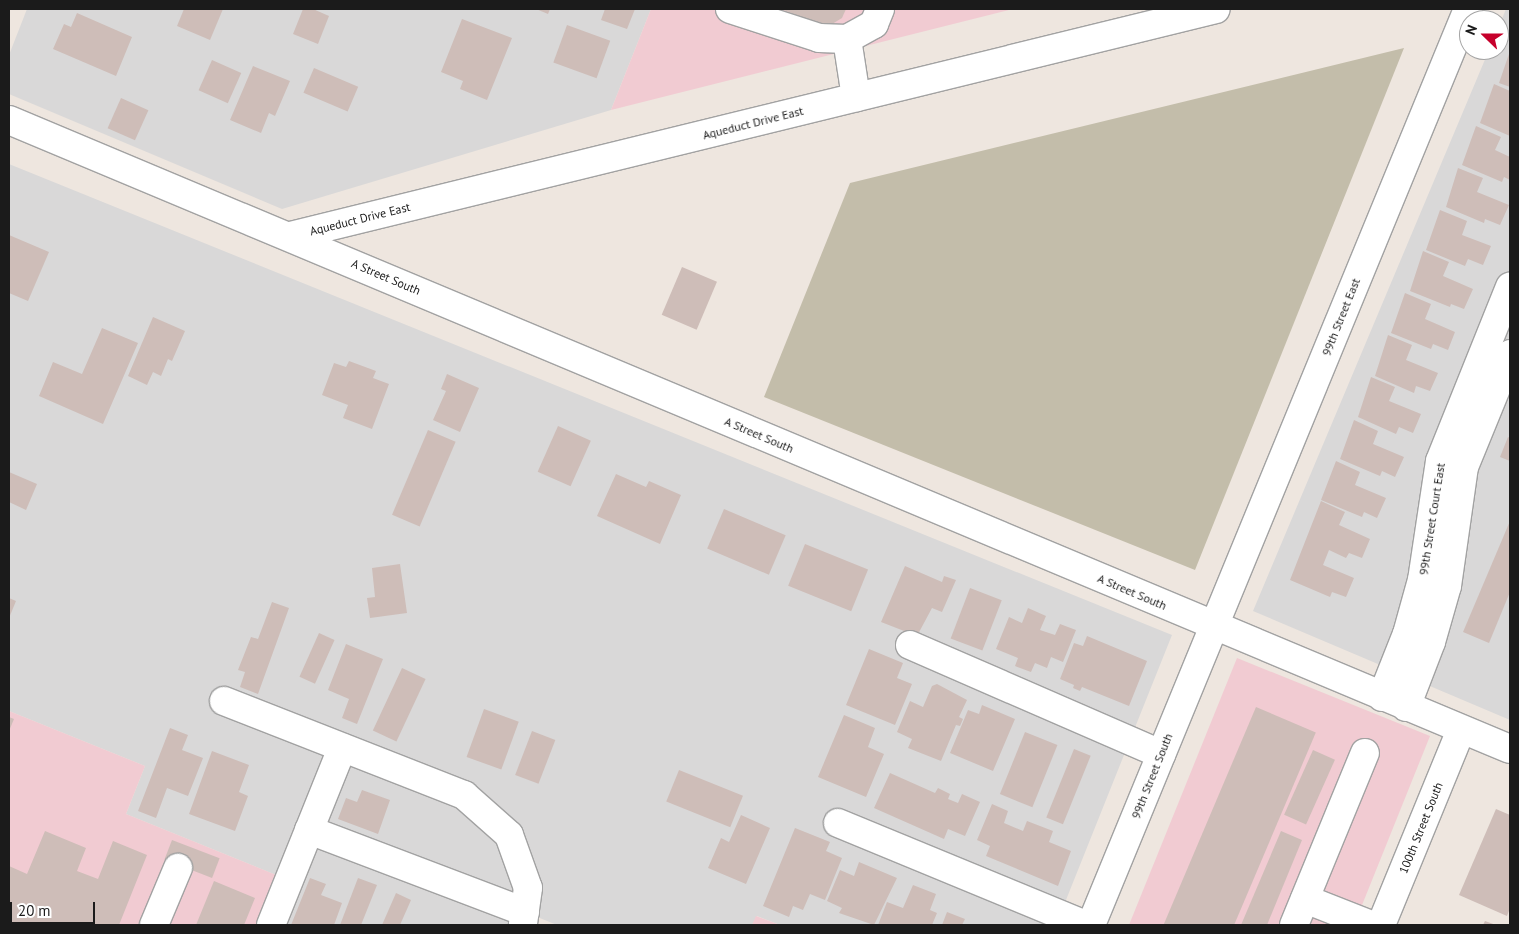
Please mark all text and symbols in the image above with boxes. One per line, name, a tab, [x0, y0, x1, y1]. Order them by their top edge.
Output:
north arrow	[1459, 10, 1509, 60]
text: N	[1461, 22, 1481, 37]
street label: Aqueduct Drive East	[701, 104, 805, 142]
street label: Aqueduct Drive East	[308, 200, 412, 238]
street label: A Street South	[349, 256, 423, 298]
street label: 99th Street East	[1319, 276, 1363, 358]
street label: A Street South	[722, 414, 796, 456]
street label: 99th Street Court East	[1416, 462, 1448, 576]
street label: A Street South	[1095, 571, 1169, 613]
street label: 99th Street South	[1128, 731, 1176, 821]
street label: 100th Street South	[1396, 780, 1446, 876]
scale bar	[12, 892, 98, 924]
text: 20 m	[18, 901, 51, 920]

